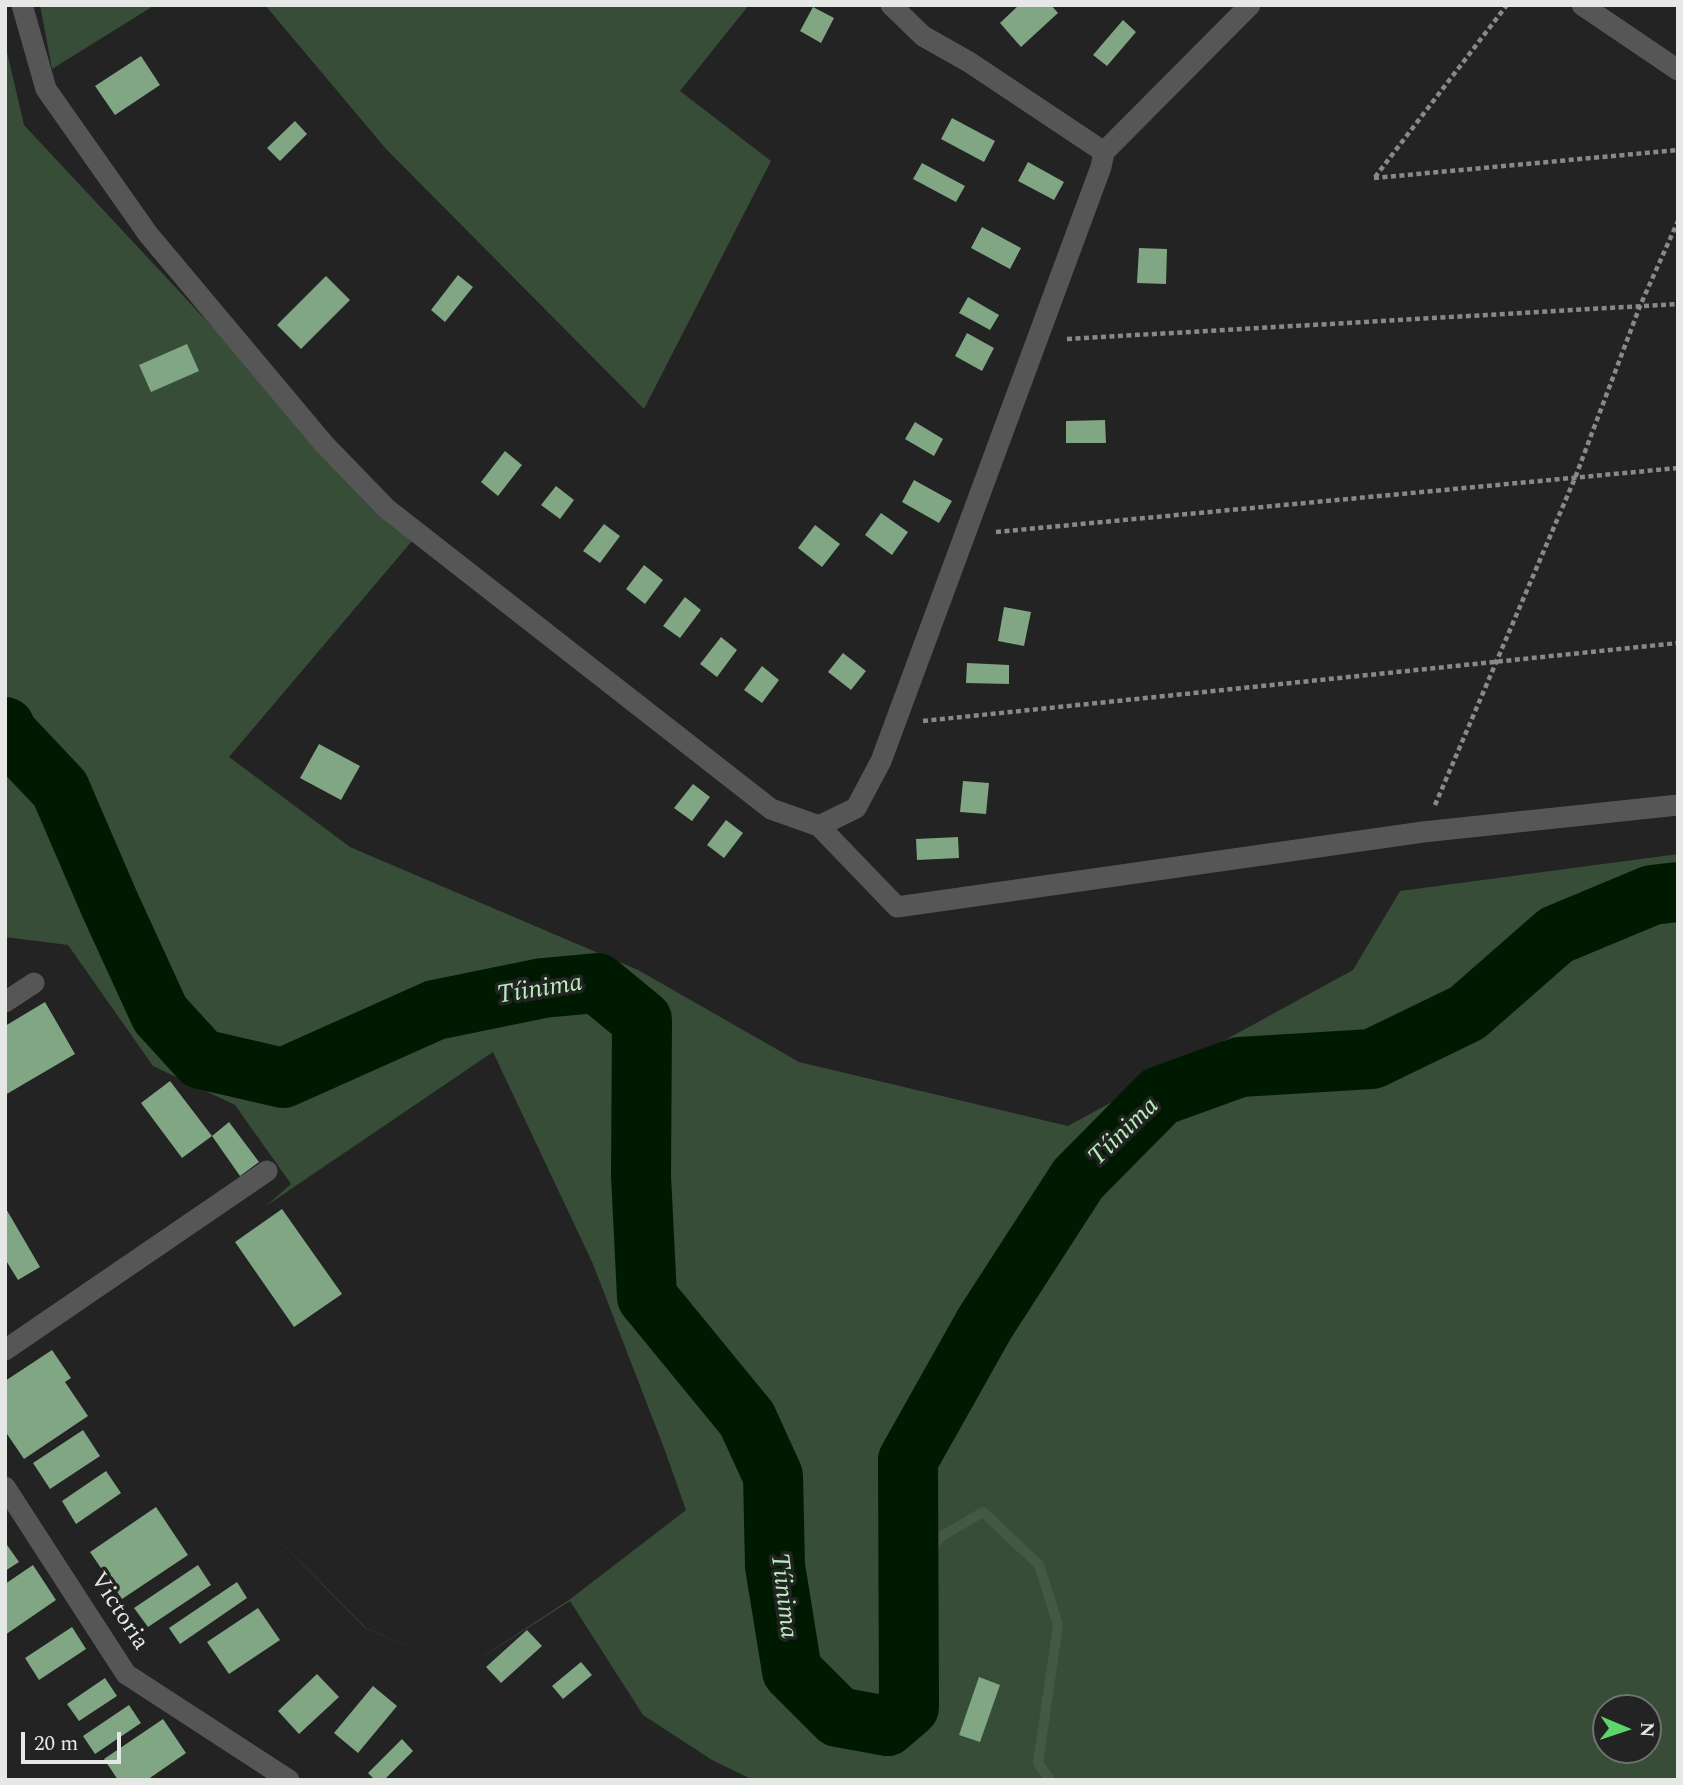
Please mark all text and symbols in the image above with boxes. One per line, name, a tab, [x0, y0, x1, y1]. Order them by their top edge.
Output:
water label: Tíinima	[495, 969, 585, 1013]
water label: Tíinima	[1083, 1092, 1167, 1174]
water label: Tíinima	[761, 1551, 803, 1641]
street label: Victoria	[82, 1568, 154, 1656]
north arrow	[1592, 1694, 1662, 1764]
scale bar	[24, 1718, 124, 1762]
text: N	[1632, 1721, 1661, 1738]
text: 20 m	[34, 1728, 78, 1760]

